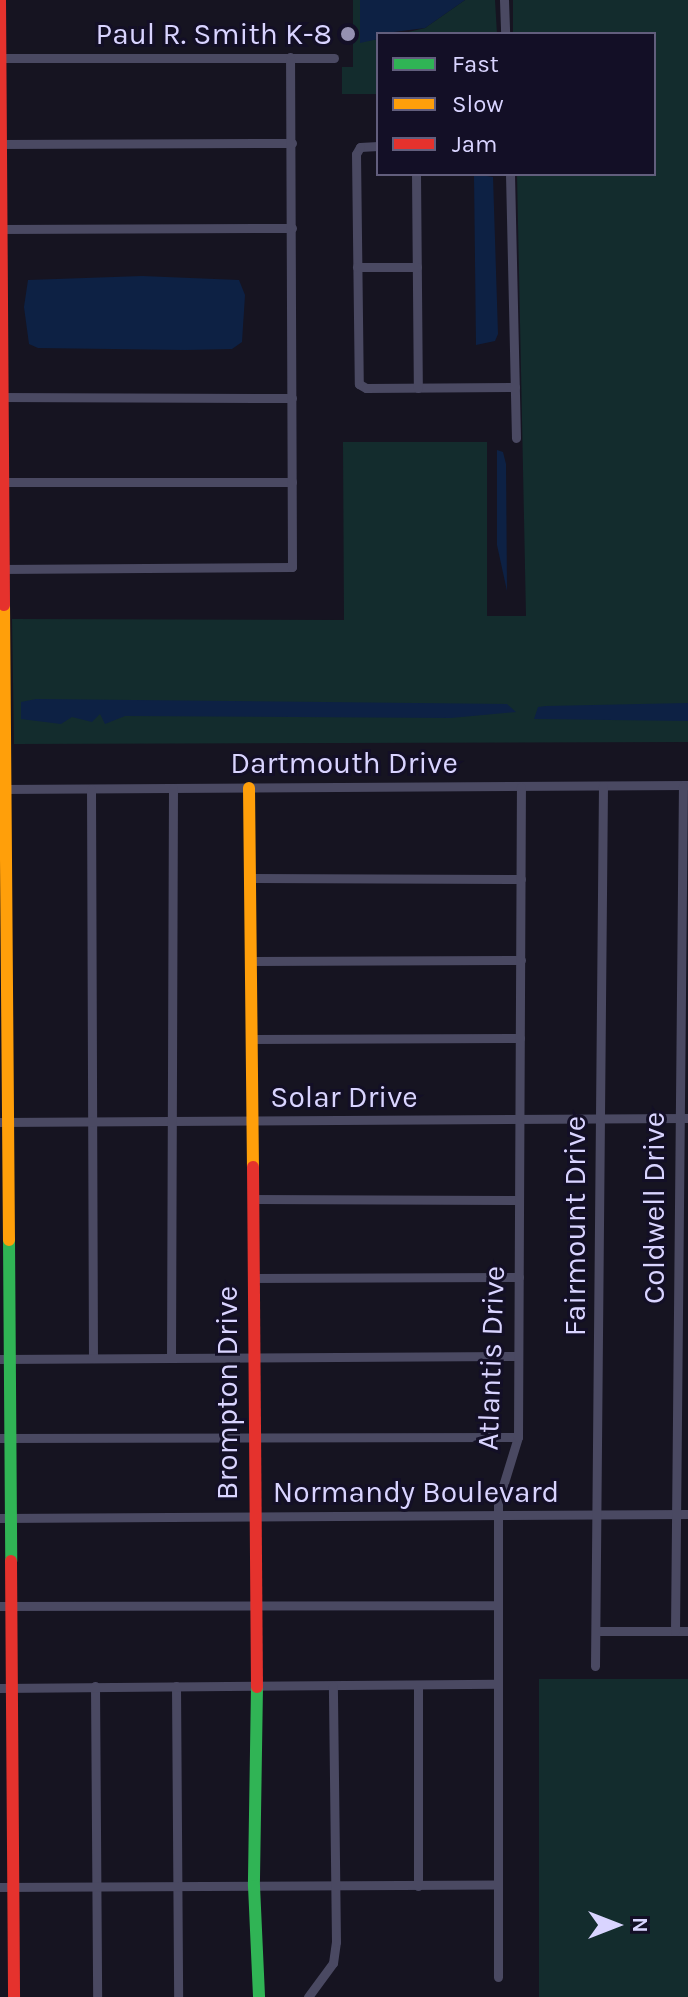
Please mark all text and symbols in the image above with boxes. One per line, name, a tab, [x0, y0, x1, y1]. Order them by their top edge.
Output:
place label: Paul R. Smith K-8	[96, 16, 332, 52]
marker: Paul R. Smith K-8	[339, 25, 357, 43]
legend	[376, 32, 656, 176]
text: Fast	[452, 50, 499, 78]
text: Slow	[452, 90, 504, 118]
text: Jam	[452, 130, 497, 158]
street label: Dartmouth Drive	[230, 745, 458, 781]
street label: Solar Drive	[270, 1079, 418, 1115]
street label: Coldwell Drive	[636, 1112, 672, 1304]
street label: Fairmount Drive	[557, 1116, 593, 1336]
street label: Atlantis Drive	[470, 1265, 512, 1451]
street label: Brompton Drive	[209, 1286, 245, 1500]
street label: Normandy Boulevard	[273, 1474, 559, 1510]
north arrow	[576, 1885, 656, 1965]
text: N	[627, 1917, 653, 1933]

